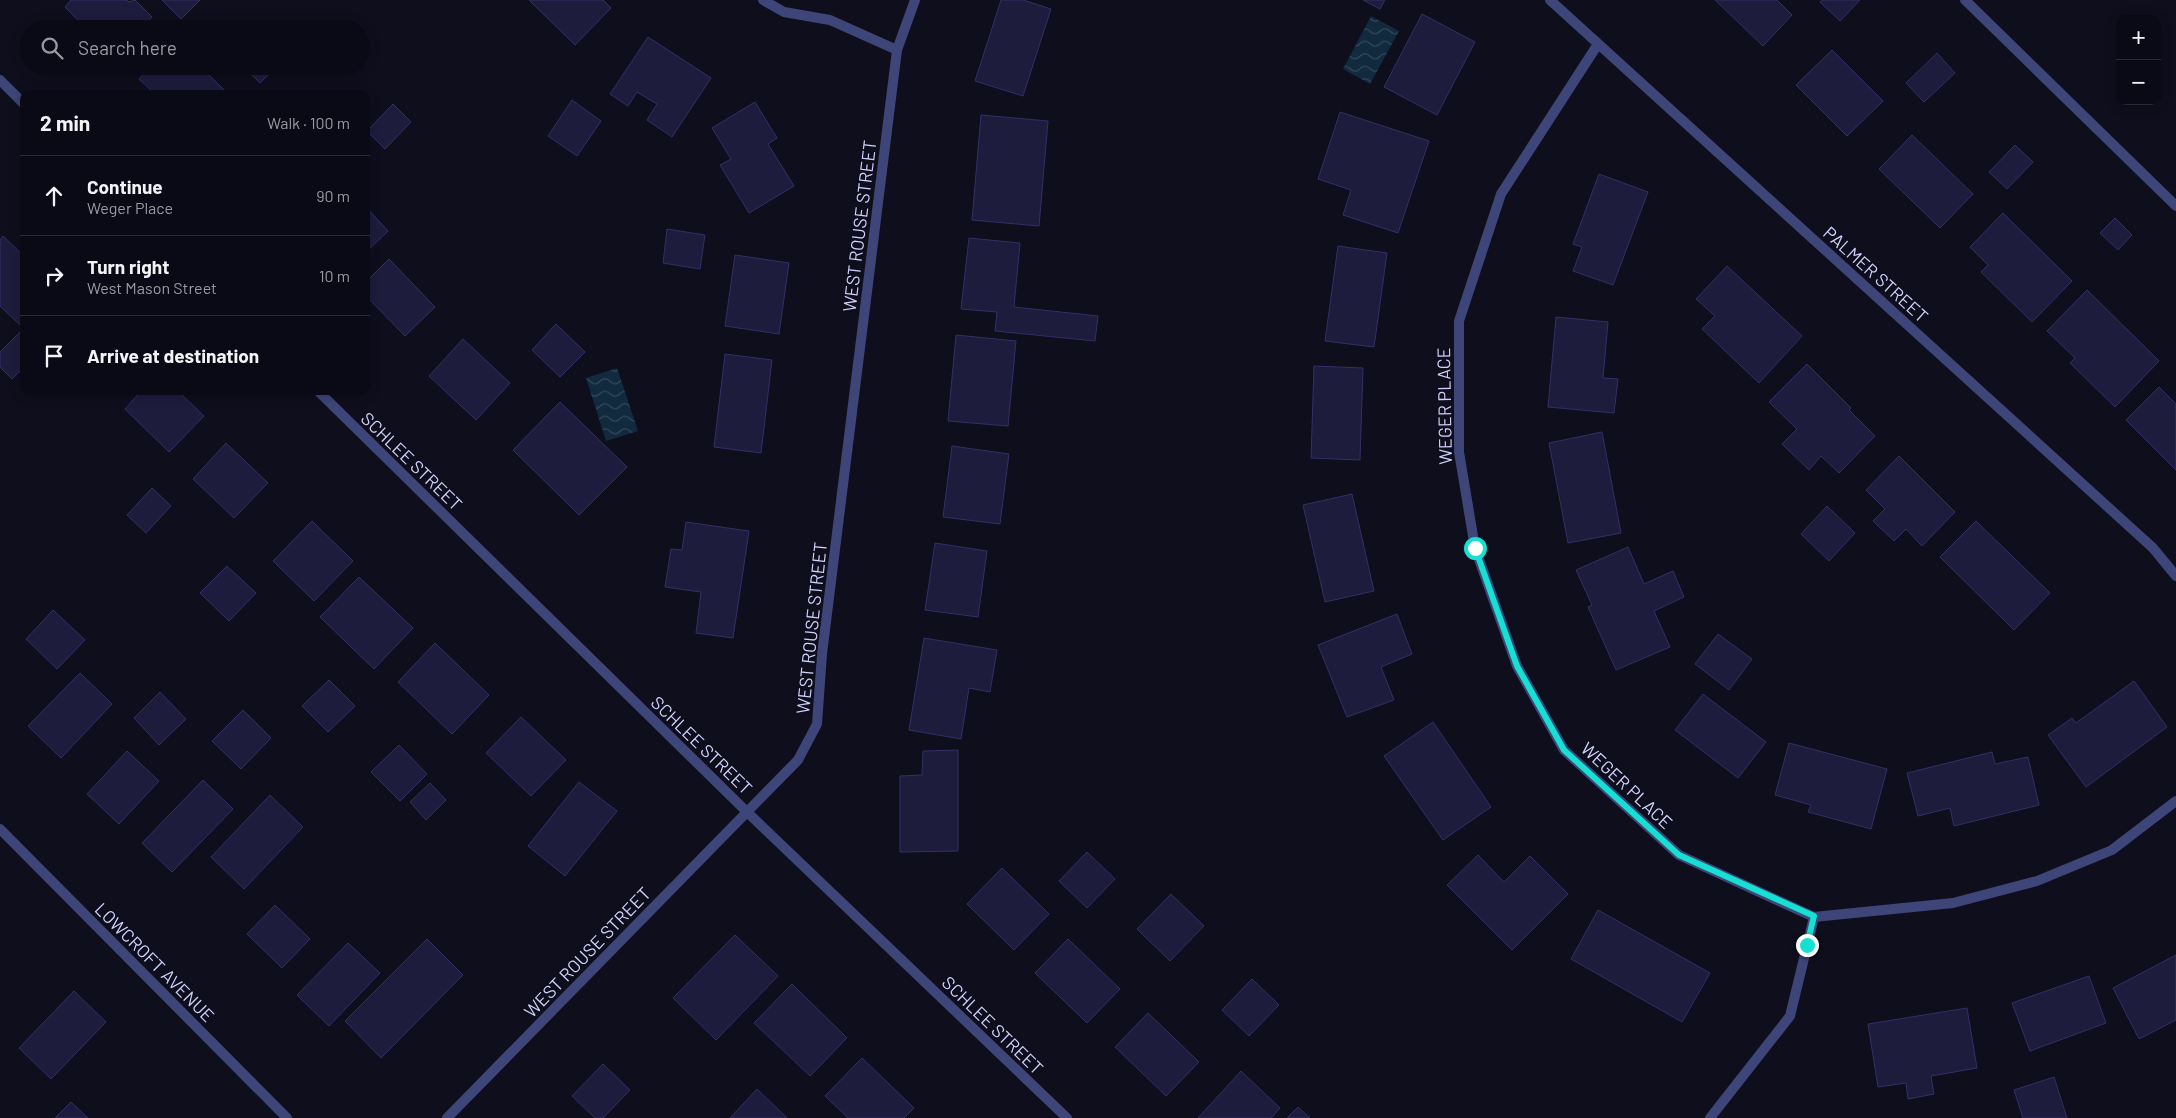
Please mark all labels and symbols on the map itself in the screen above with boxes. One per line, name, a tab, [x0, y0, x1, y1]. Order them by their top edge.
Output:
street label: WEST ROUSE STREET	[838, 139, 880, 313]
street label: PALMER STREET	[1819, 221, 1933, 327]
street label: WEGER PLACE	[1432, 347, 1456, 465]
street label: SCHLEE STREET	[357, 407, 467, 515]
route start	[1464, 537, 1487, 560]
street label: WEST ROUSE STREET	[791, 541, 831, 715]
street label: SCHLEE STREET	[647, 691, 757, 799]
street label: WEGER PLACE	[1577, 737, 1677, 833]
street label: WEST ROUSE STREET	[519, 882, 655, 1022]
street label: LOWCROFT AVENUE	[91, 898, 219, 1026]
route end	[1796, 934, 1819, 957]
street label: SCHLEE STREET	[938, 971, 1048, 1079]

